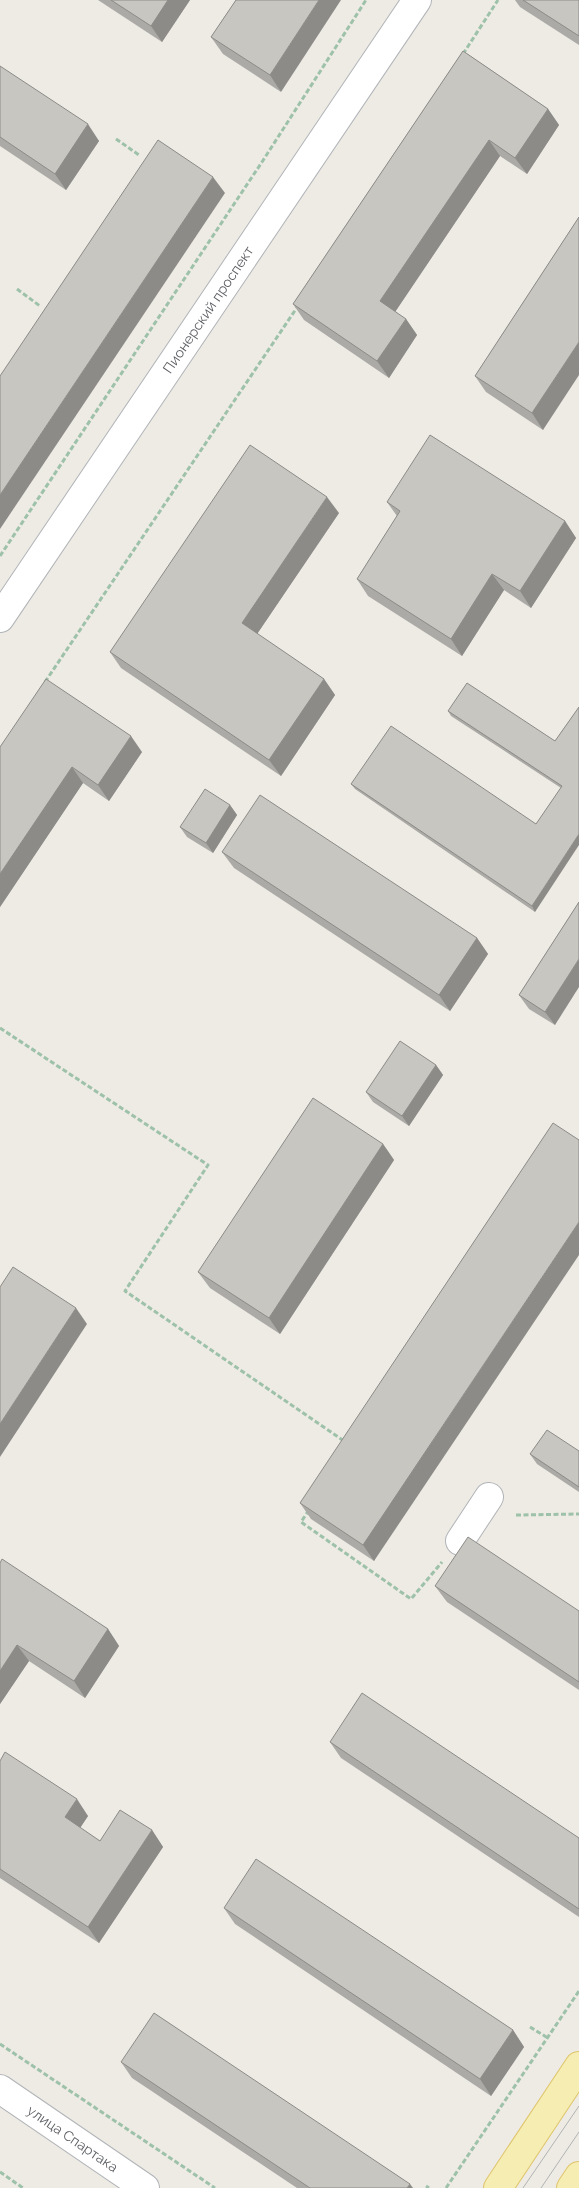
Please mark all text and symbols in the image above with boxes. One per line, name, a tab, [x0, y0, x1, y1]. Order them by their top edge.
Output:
street label: Пионерский проспект	[160, 243, 257, 376]
street label: улица Спартака	[24, 2102, 121, 2175]

